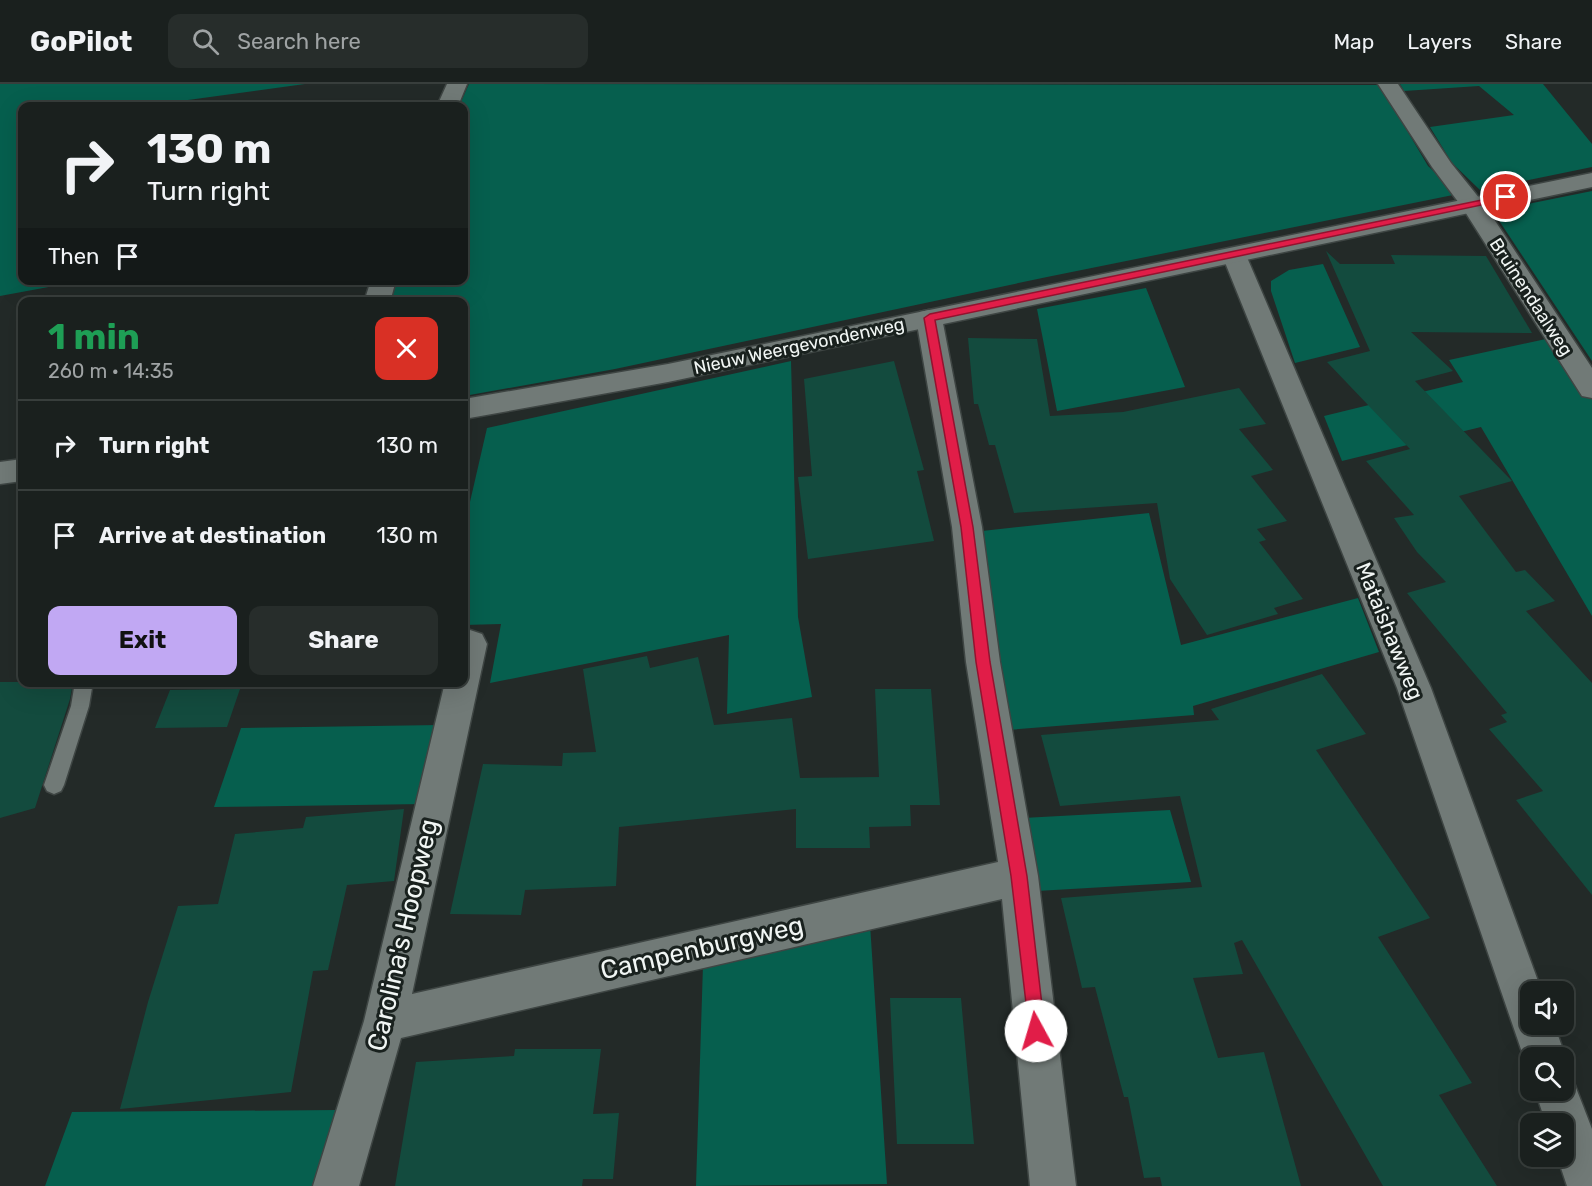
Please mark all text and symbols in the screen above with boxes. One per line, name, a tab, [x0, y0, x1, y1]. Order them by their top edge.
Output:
search box	[168, 14, 588, 68]
text: GoPilot	[30, 25, 132, 58]
icon: search	[189, 25, 222, 58]
text: Search here	[237, 28, 361, 55]
text: Map	[1333, 29, 1374, 54]
text: Layers	[1407, 29, 1472, 54]
text: Share	[1505, 29, 1562, 54]
text: 130 m	[147, 124, 272, 174]
icon: right	[48, 126, 126, 204]
pin	[1480, 171, 1531, 222]
text: Turn right	[147, 175, 270, 207]
icon: arrive	[1489, 180, 1522, 213]
street label: Bruinendaalweg	[1485, 234, 1577, 360]
icon: arrive	[111, 240, 144, 273]
text: Then	[48, 243, 99, 270]
street label: Nieuw Weergevondenweg	[692, 313, 906, 379]
text: 1 min	[48, 315, 140, 358]
button: close	[375, 317, 438, 380]
text: 260 m · 14:35	[48, 359, 174, 383]
icon: right	[48, 429, 81, 462]
text: Turn right	[99, 432, 209, 459]
text: 130 m	[376, 432, 438, 459]
icon: arrive	[48, 519, 81, 552]
text: Arrive at destination	[99, 522, 326, 549]
text: 130 m	[376, 522, 438, 549]
street label: Mataishawweg	[1351, 559, 1429, 703]
button: Exit	[48, 606, 237, 675]
button: Share	[249, 606, 438, 675]
street label: Carolina's Hoopweg	[361, 816, 445, 1054]
street label: Campenburgweg	[597, 910, 807, 986]
map controls	[1520, 981, 1574, 1167]
button: sound	[1520, 981, 1574, 1035]
position arrow	[1004, 999, 1068, 1063]
button: search	[1520, 1047, 1574, 1101]
button: layers	[1520, 1113, 1574, 1167]

